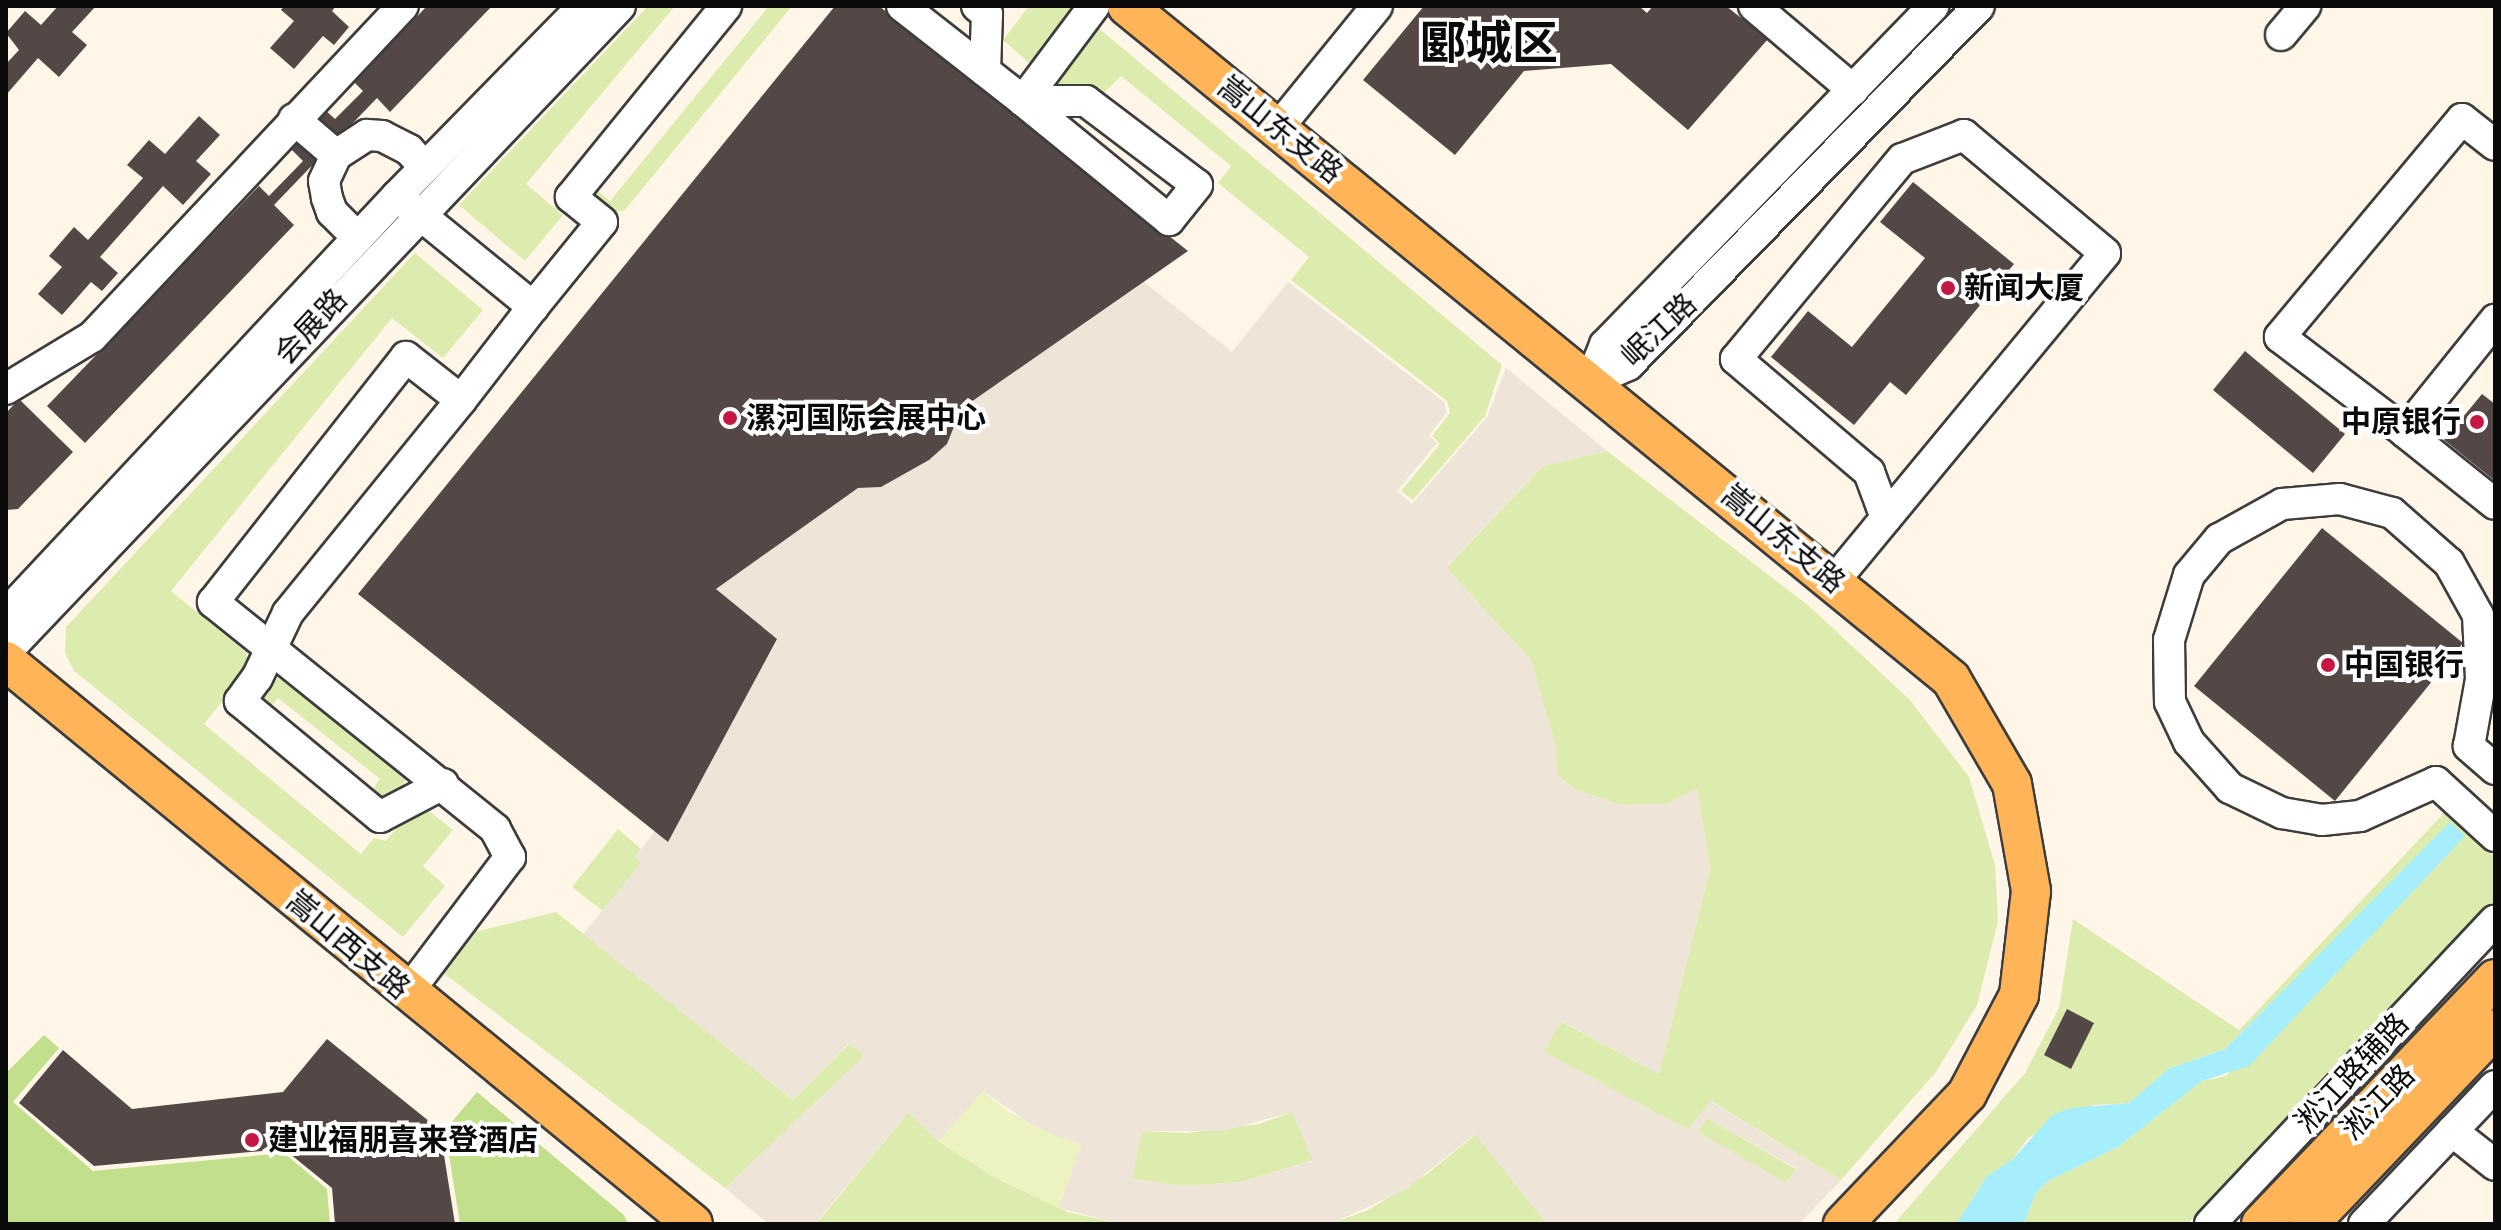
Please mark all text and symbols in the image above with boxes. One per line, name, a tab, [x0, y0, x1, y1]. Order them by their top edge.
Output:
district label: 郾城区	[1420, 16, 1558, 72]
street label: 嵩山东支路	[1210, 69, 1350, 191]
place label: 新闻大厦	[1964, 270, 2084, 306]
marker: 新闻大厦	[1939, 279, 1957, 297]
street label: 会展路	[267, 282, 355, 372]
street label: 岷江路	[1614, 286, 1704, 374]
place label: 漯河国际会展中心	[746, 400, 986, 436]
place label: 中原银行	[2341, 404, 2461, 440]
marker: 漯河国际会展中心	[721, 409, 739, 427]
marker: 中原银行	[2468, 413, 2486, 431]
street label: 嵩山东支路	[1714, 477, 1852, 601]
place label: 中国银行	[2344, 647, 2464, 683]
marker: 中国银行	[2319, 656, 2337, 674]
street label: 嵩山西支路	[279, 883, 417, 1007]
street label: 淞江路辅路	[2288, 1006, 2416, 1140]
street label: 淞江路	[2334, 1057, 2422, 1147]
place label: 建业福朋喜来登酒店	[268, 1122, 538, 1158]
marker: 建业福朋喜来登酒店	[243, 1131, 261, 1149]

